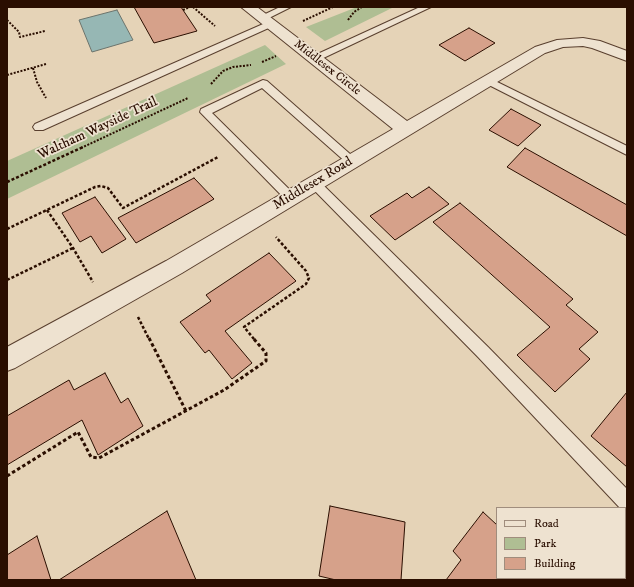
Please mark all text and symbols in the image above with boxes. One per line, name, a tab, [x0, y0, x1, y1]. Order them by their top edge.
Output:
street label: Middlesex Circle	[291, 37, 363, 99]
street label: Waltham Wayside Trail	[35, 94, 161, 164]
street label: Middlesex Road	[270, 154, 356, 214]
legend	[496, 507, 626, 579]
text: Road	[534, 516, 559, 531]
text: Park	[534, 536, 556, 551]
text: Building	[534, 556, 575, 571]

